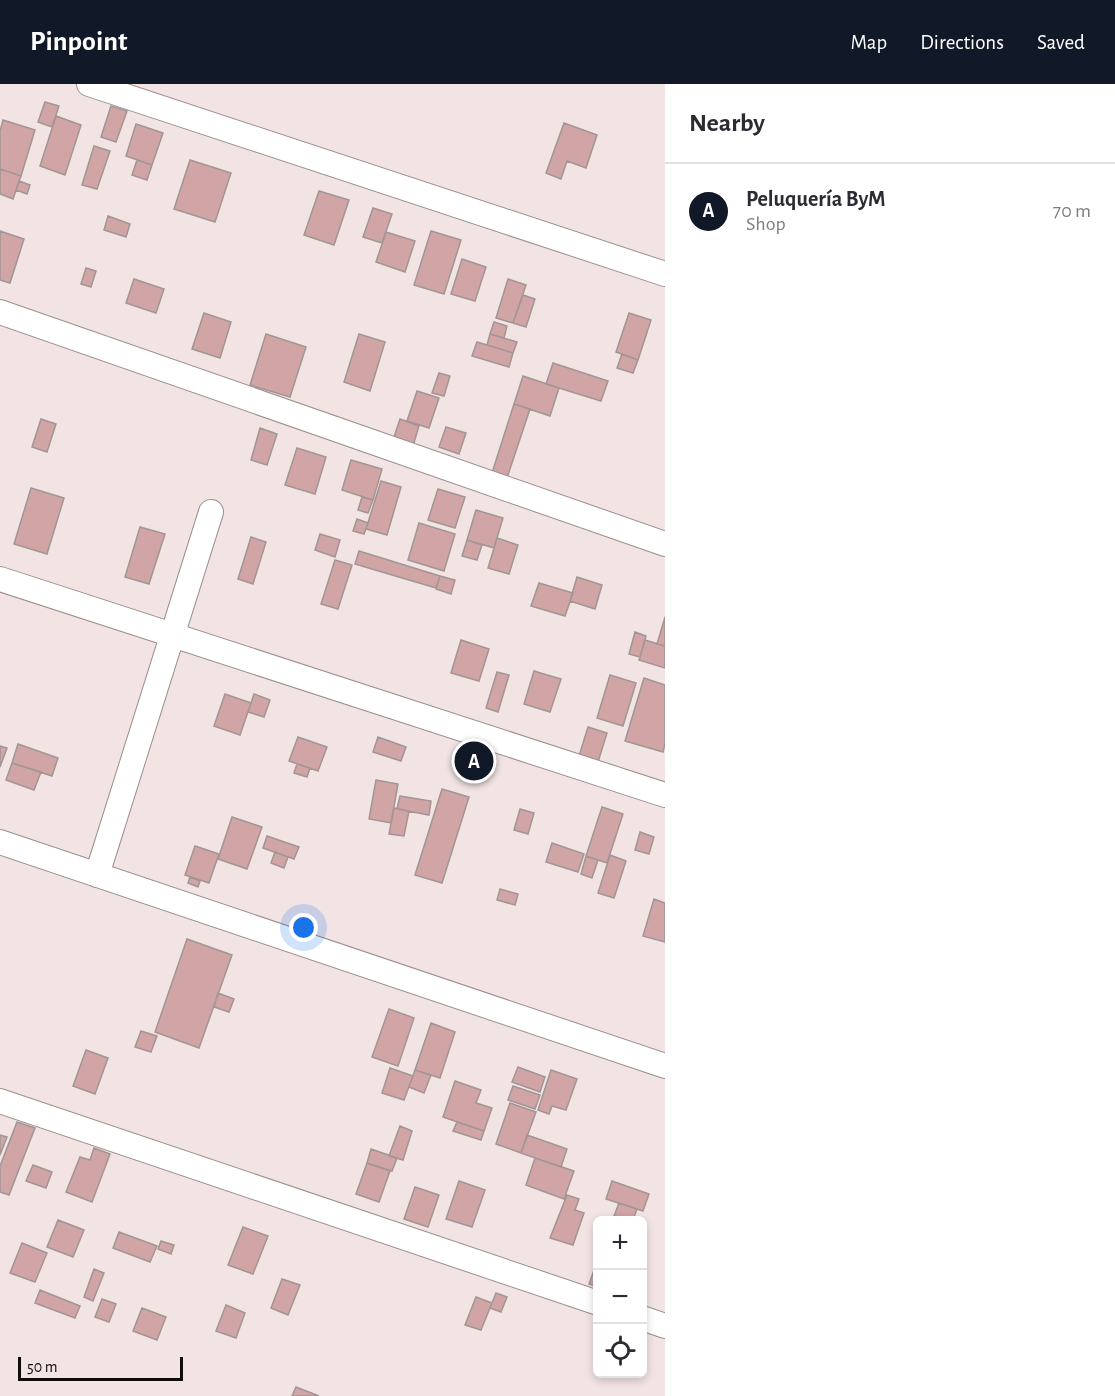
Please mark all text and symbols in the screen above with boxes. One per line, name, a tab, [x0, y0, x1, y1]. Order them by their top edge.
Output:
text: Pinpoint	[30, 28, 128, 56]
text: Map	[851, 32, 887, 53]
text: Directions	[920, 32, 1004, 53]
text: Saved	[1037, 32, 1085, 53]
text: Nearby	[689, 110, 765, 136]
text: Peluquería ByM	[746, 188, 886, 210]
text: A	[703, 201, 715, 221]
text: 70 m	[1053, 201, 1091, 221]
text: Shop	[746, 214, 786, 234]
pin: A	[454, 738, 494, 784]
your location	[289, 913, 318, 942]
map controls	[593, 1216, 647, 1378]
button: +	[593, 1216, 647, 1270]
button: −	[593, 1270, 647, 1324]
button: locate	[593, 1324, 647, 1378]
scale bar	[18, 1354, 183, 1382]
text: 50 m	[27, 1359, 58, 1375]

